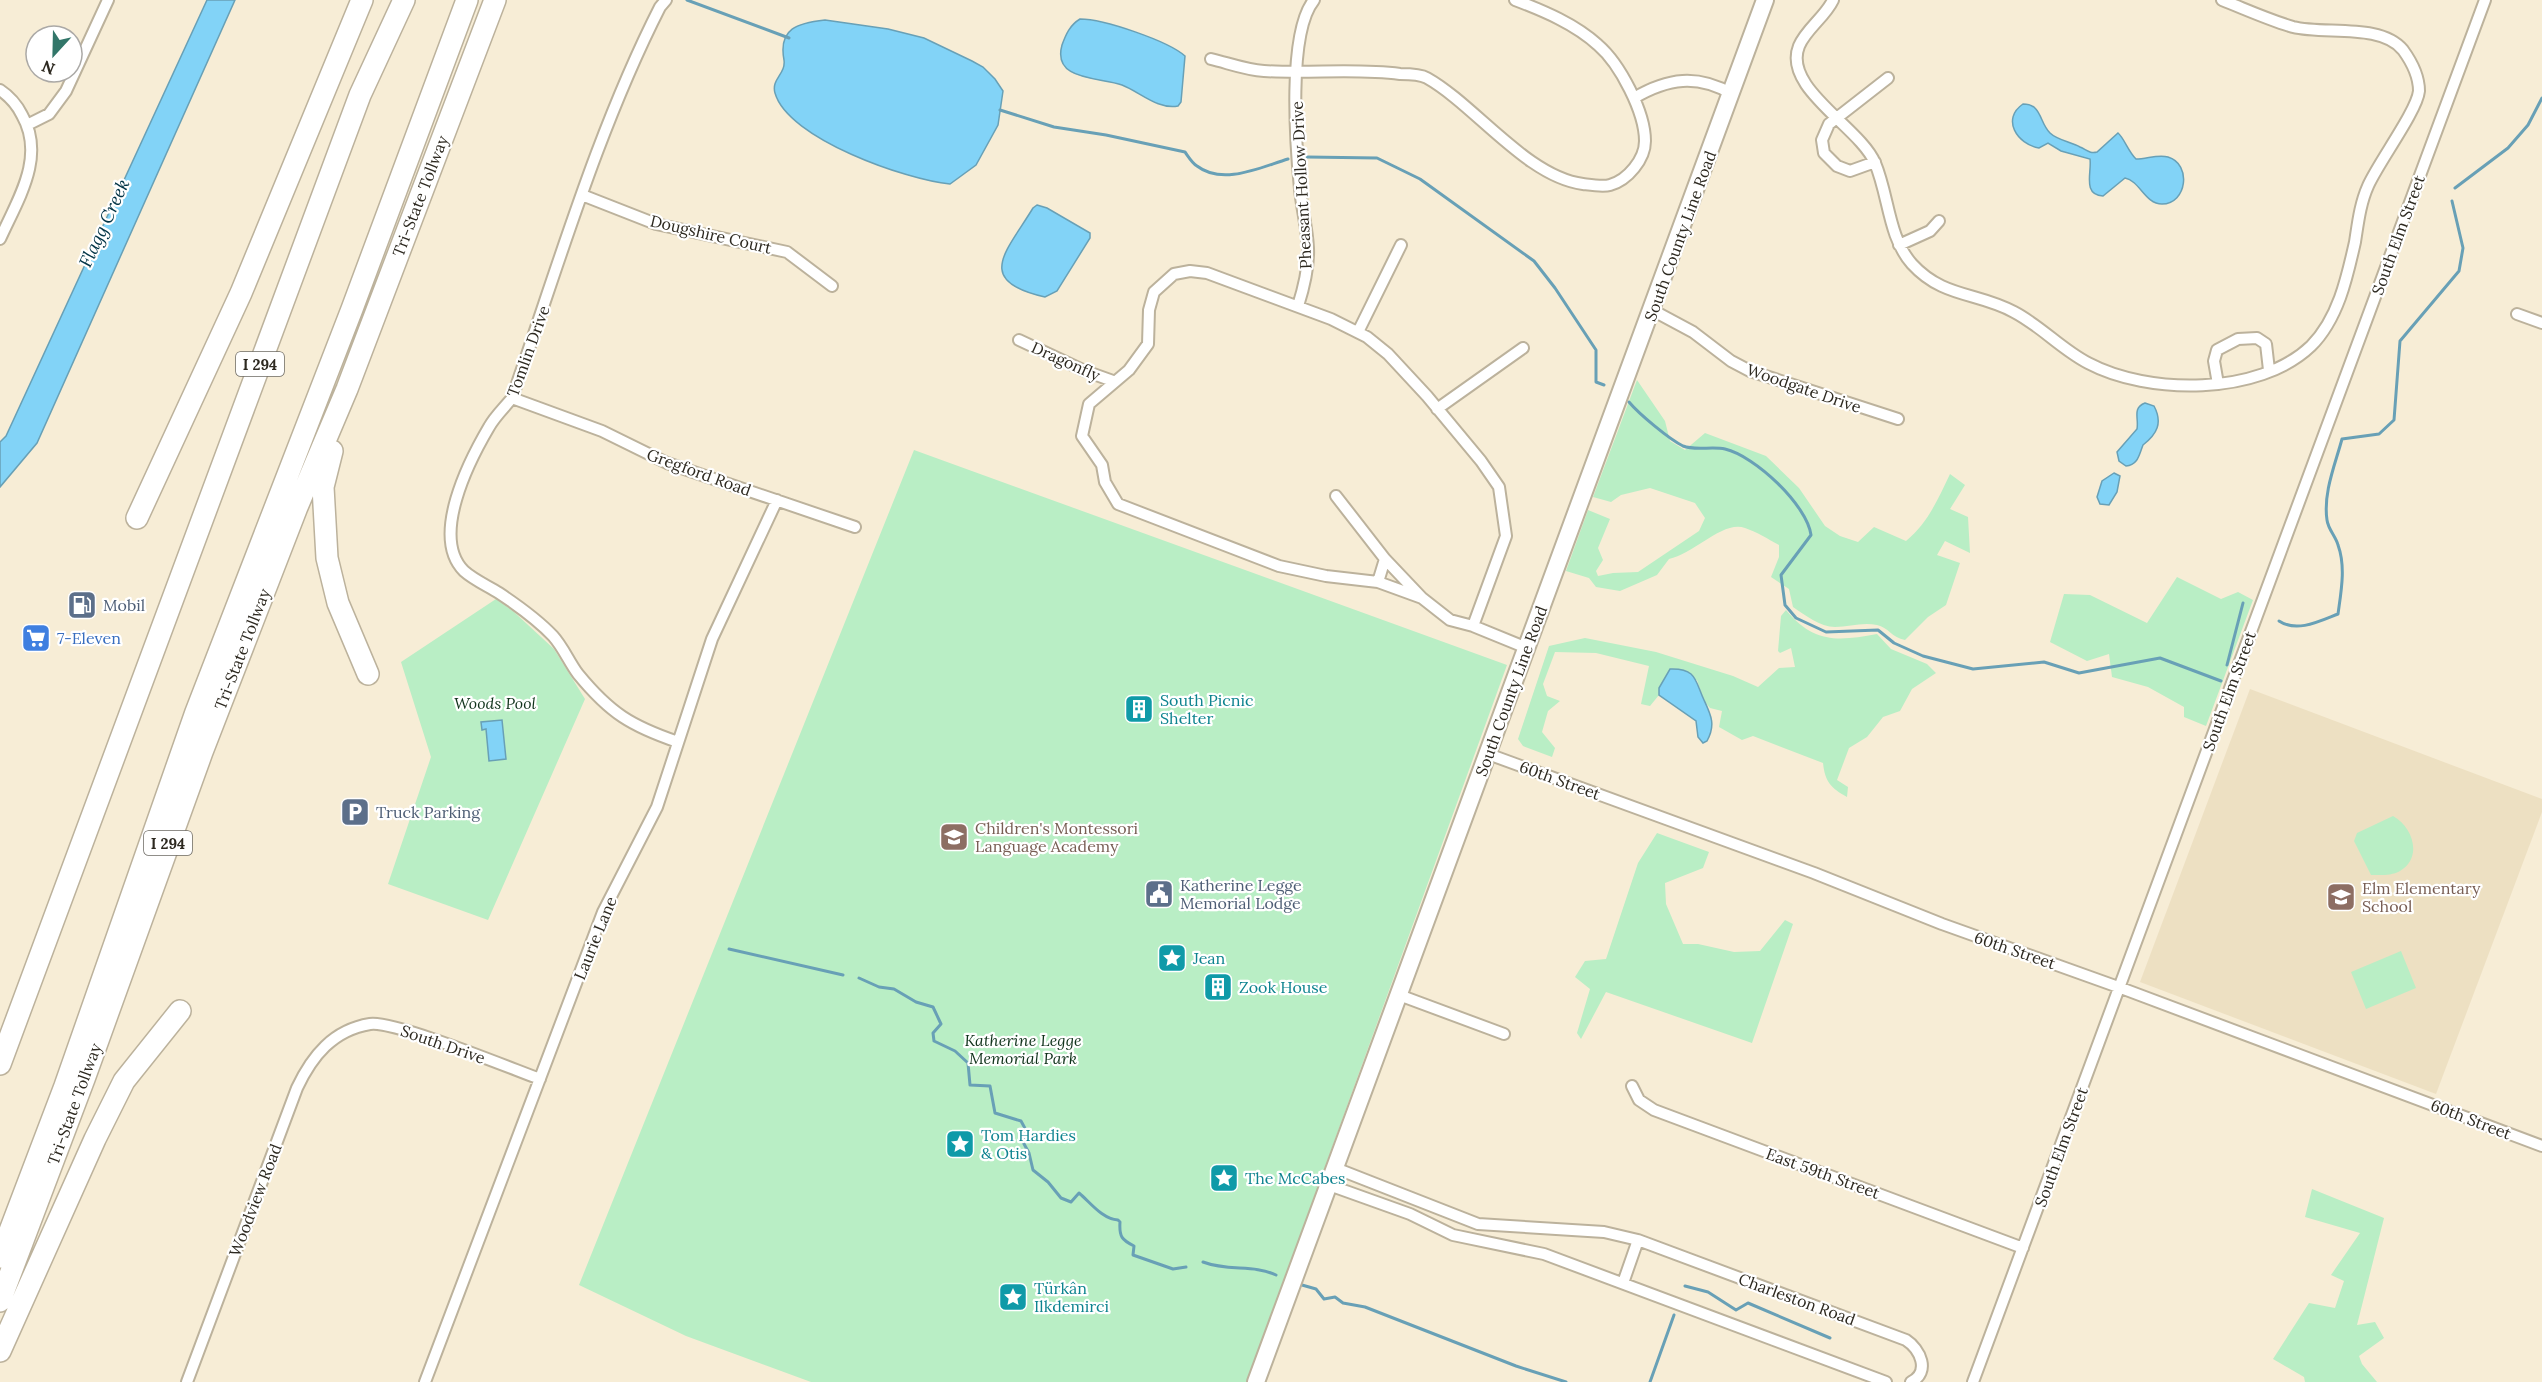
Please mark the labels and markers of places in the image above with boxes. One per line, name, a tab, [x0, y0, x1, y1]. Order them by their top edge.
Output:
fuel station icon: Mobil	[66, 589, 98, 621]
place label: Mobil	[103, 595, 145, 615]
supermarket icon: 7-Eleven	[20, 622, 52, 654]
place label: 7-Eleven	[57, 628, 121, 648]
place label: South Picnic Shelter	[1160, 690, 1253, 728]
building icon: South Picnic Shelter	[1123, 693, 1155, 725]
parking icon: Truck Parking	[339, 796, 371, 828]
place label: Truck Parking	[376, 802, 481, 822]
place label: Children's Montessori Language Academy	[975, 818, 1138, 856]
school or university icon: Children's Montessori Language Academy	[938, 821, 970, 853]
place label: Katherine Legge Memorial Lodge	[1180, 875, 1302, 913]
public building icon: Katherine Legge Memorial Lodge	[1143, 878, 1175, 910]
place label: Elm Elementary School	[2362, 878, 2481, 916]
school or university icon: Elm Elementary School	[2325, 881, 2357, 913]
place icon: Jean	[1156, 942, 1188, 974]
place label: Jean	[1192, 948, 1226, 968]
building icon: Zook House	[1202, 971, 1234, 1003]
place label: Zook House	[1239, 977, 1328, 997]
place label: Tom Hardies & Otis	[981, 1125, 1076, 1163]
place icon: Tom Hardies & Otis	[944, 1128, 976, 1160]
place icon: The McCabes	[1208, 1162, 1240, 1194]
place label: The McCabes	[1245, 1168, 1346, 1188]
place label: Türkân Ilkdemirci	[1034, 1278, 1109, 1316]
place icon: Türkân Ilkdemirci	[997, 1281, 1029, 1313]

